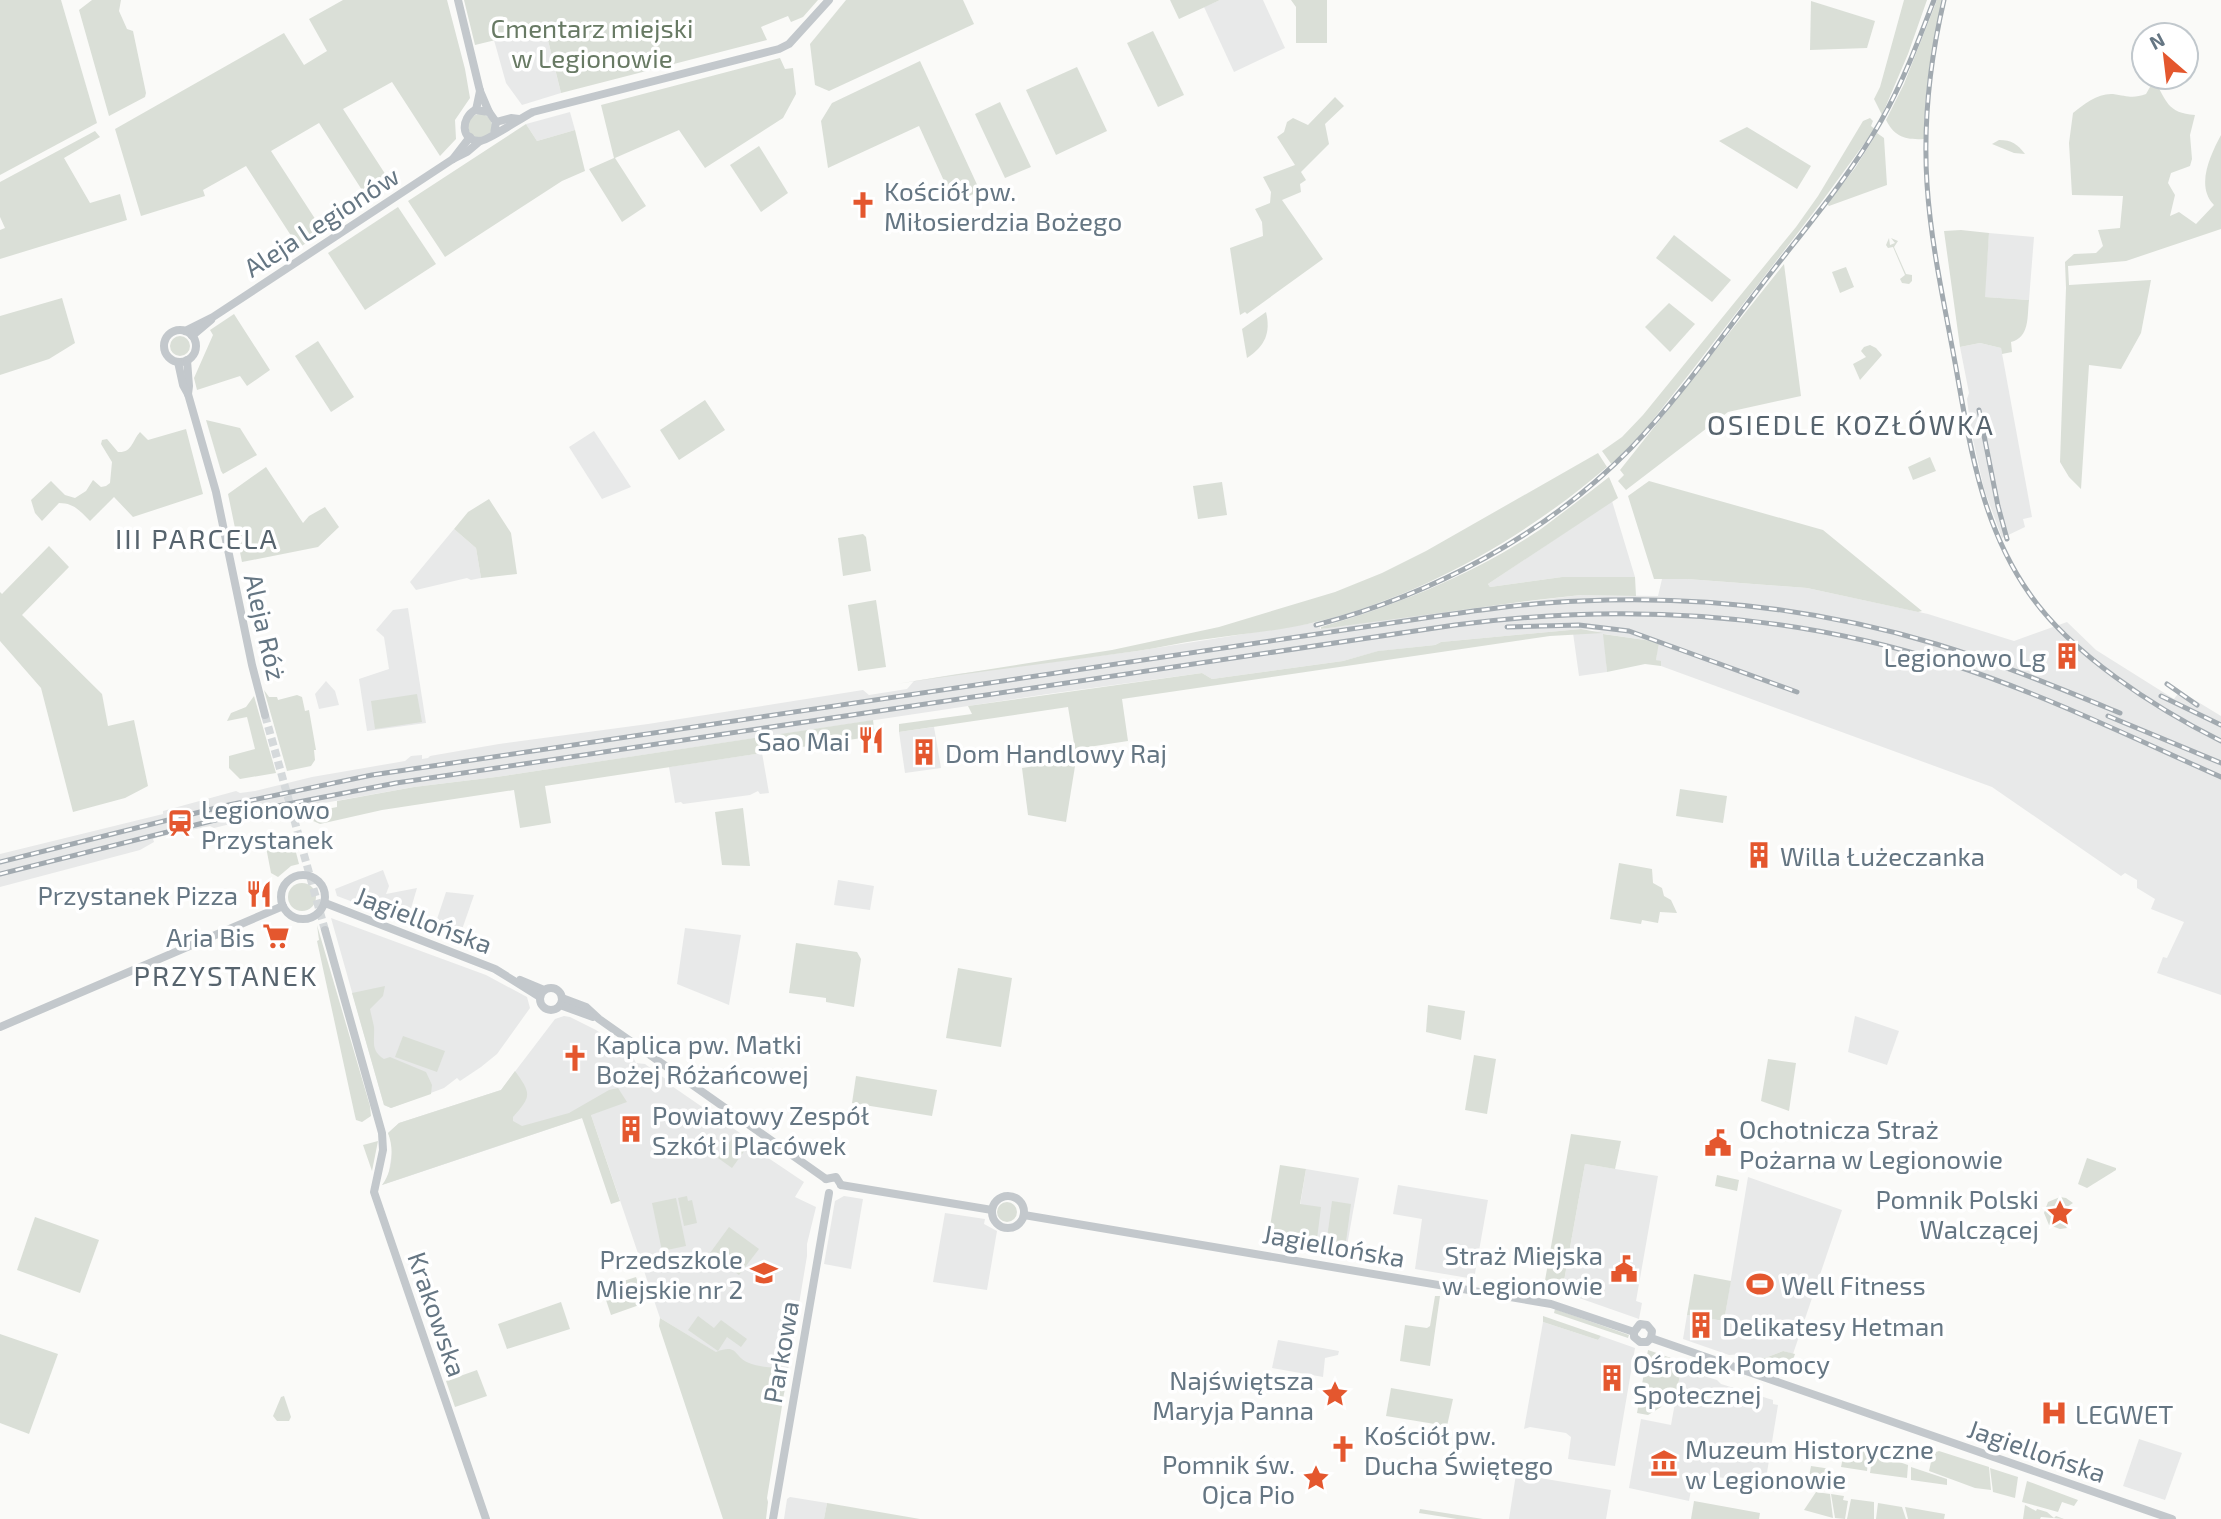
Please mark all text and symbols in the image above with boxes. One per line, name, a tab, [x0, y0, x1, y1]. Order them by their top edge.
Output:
park label: Cmentarz miejski w Legionowie	[491, 12, 693, 73]
north arrow	[2130, 21, 2200, 91]
text: N	[2145, 27, 2168, 54]
street label: Aleja Legionów	[238, 159, 404, 283]
place label: Kościół pw. Miłosierdzia Bożego	[884, 175, 1122, 236]
church icon: Kościół pw. Miłosierdzia Bożego	[848, 190, 878, 220]
district label: OSIEDLE KOZŁÓWKA	[1707, 407, 1995, 441]
district label: III PARCELA	[115, 521, 279, 555]
street label: Aleja Róż	[239, 571, 293, 683]
place label: Legionowo Lg	[1883, 641, 2046, 672]
building icon: Legionowo Lg	[2052, 641, 2082, 671]
place label: Sao Mai	[757, 725, 850, 756]
restaurant icon: Sao Mai	[856, 725, 886, 755]
building icon: Dom Handlowy Raj	[909, 737, 939, 767]
place label: Dom Handlowy Raj	[945, 737, 1167, 768]
place label: Legionowo Przystanek	[201, 793, 333, 854]
station icon: Legionowo Przystanek	[165, 808, 195, 838]
building icon: Willa Łużeczanka	[1744, 840, 1774, 870]
place label: Willa Łużeczanka	[1780, 840, 1985, 871]
place label: Przystanek Pizza	[37, 879, 238, 910]
restaurant icon: Przystanek Pizza	[244, 879, 274, 909]
street label: Jagiellońska	[351, 879, 497, 959]
place label: Aria Bis	[166, 921, 255, 952]
supermarket icon: Aria Bis	[261, 921, 291, 951]
district label: PRZYSTANEK	[133, 958, 319, 992]
place label: Kaplica pw. Matki Bożej Różańcowej	[596, 1028, 809, 1089]
church icon: Kaplica pw. Matki Bożej Różańcowej	[560, 1043, 590, 1073]
place label: Powiatowy Zespół Szkół i Placówek	[652, 1099, 870, 1160]
place label: Ochotnicza Straż Pożarna w Legionowie	[1739, 1113, 2003, 1174]
building icon: Powiatowy Zespół Szkół i Placówek	[616, 1114, 646, 1144]
public building icon: Ochotnicza Straż Pożarna w Legionowie	[1703, 1128, 1733, 1158]
place label: Pomnik Polski Walczącej	[1875, 1183, 2039, 1244]
place icon: Pomnik Polski Walczącej	[2045, 1198, 2075, 1228]
street label: Jagiellońska	[1260, 1217, 1408, 1273]
place label: Straż Miejska w Legionowie	[1442, 1239, 1603, 1300]
place label: Przedszkole Miejskie nr 2	[595, 1243, 743, 1304]
street label: Krakowska	[402, 1248, 474, 1380]
public building icon: Straż Miejska w Legionowie	[1609, 1254, 1639, 1284]
school or university icon: Przedszkole Miejskie nr 2	[749, 1258, 779, 1288]
sports icon: Well Fitness	[1745, 1269, 1775, 1299]
place label: Well Fitness	[1781, 1269, 1926, 1300]
street label: Parkowa	[756, 1299, 804, 1405]
building icon: Delikatesy Hetman	[1686, 1310, 1716, 1340]
place label: Delikatesy Hetman	[1722, 1310, 1944, 1341]
place label: Ośrodek Pomocy Społecznej	[1633, 1348, 1830, 1409]
building icon: Ośrodek Pomocy Społecznej	[1597, 1363, 1627, 1393]
place label: Najświętsza Maryja Panna	[1152, 1364, 1314, 1425]
place icon: Najświętsza Maryja Panna	[1320, 1379, 1350, 1409]
hospital icon: LEGWET	[2039, 1398, 2069, 1428]
place label: LEGWET	[2075, 1398, 2173, 1429]
street label: Jagiellońska	[1964, 1412, 2110, 1488]
place label: Kościół pw. Ducha Świętego	[1364, 1419, 1553, 1480]
place label: Muzeum Historyczne w Legionowie	[1685, 1433, 1934, 1494]
church icon: Kościół pw. Ducha Świętego	[1328, 1434, 1358, 1464]
place label: Pomnik św. Ojca Pio	[1162, 1448, 1295, 1509]
museum icon: Muzeum Historyczne w Legionowie	[1649, 1448, 1679, 1478]
place icon: Pomnik św. Ojca Pio	[1301, 1463, 1331, 1493]

